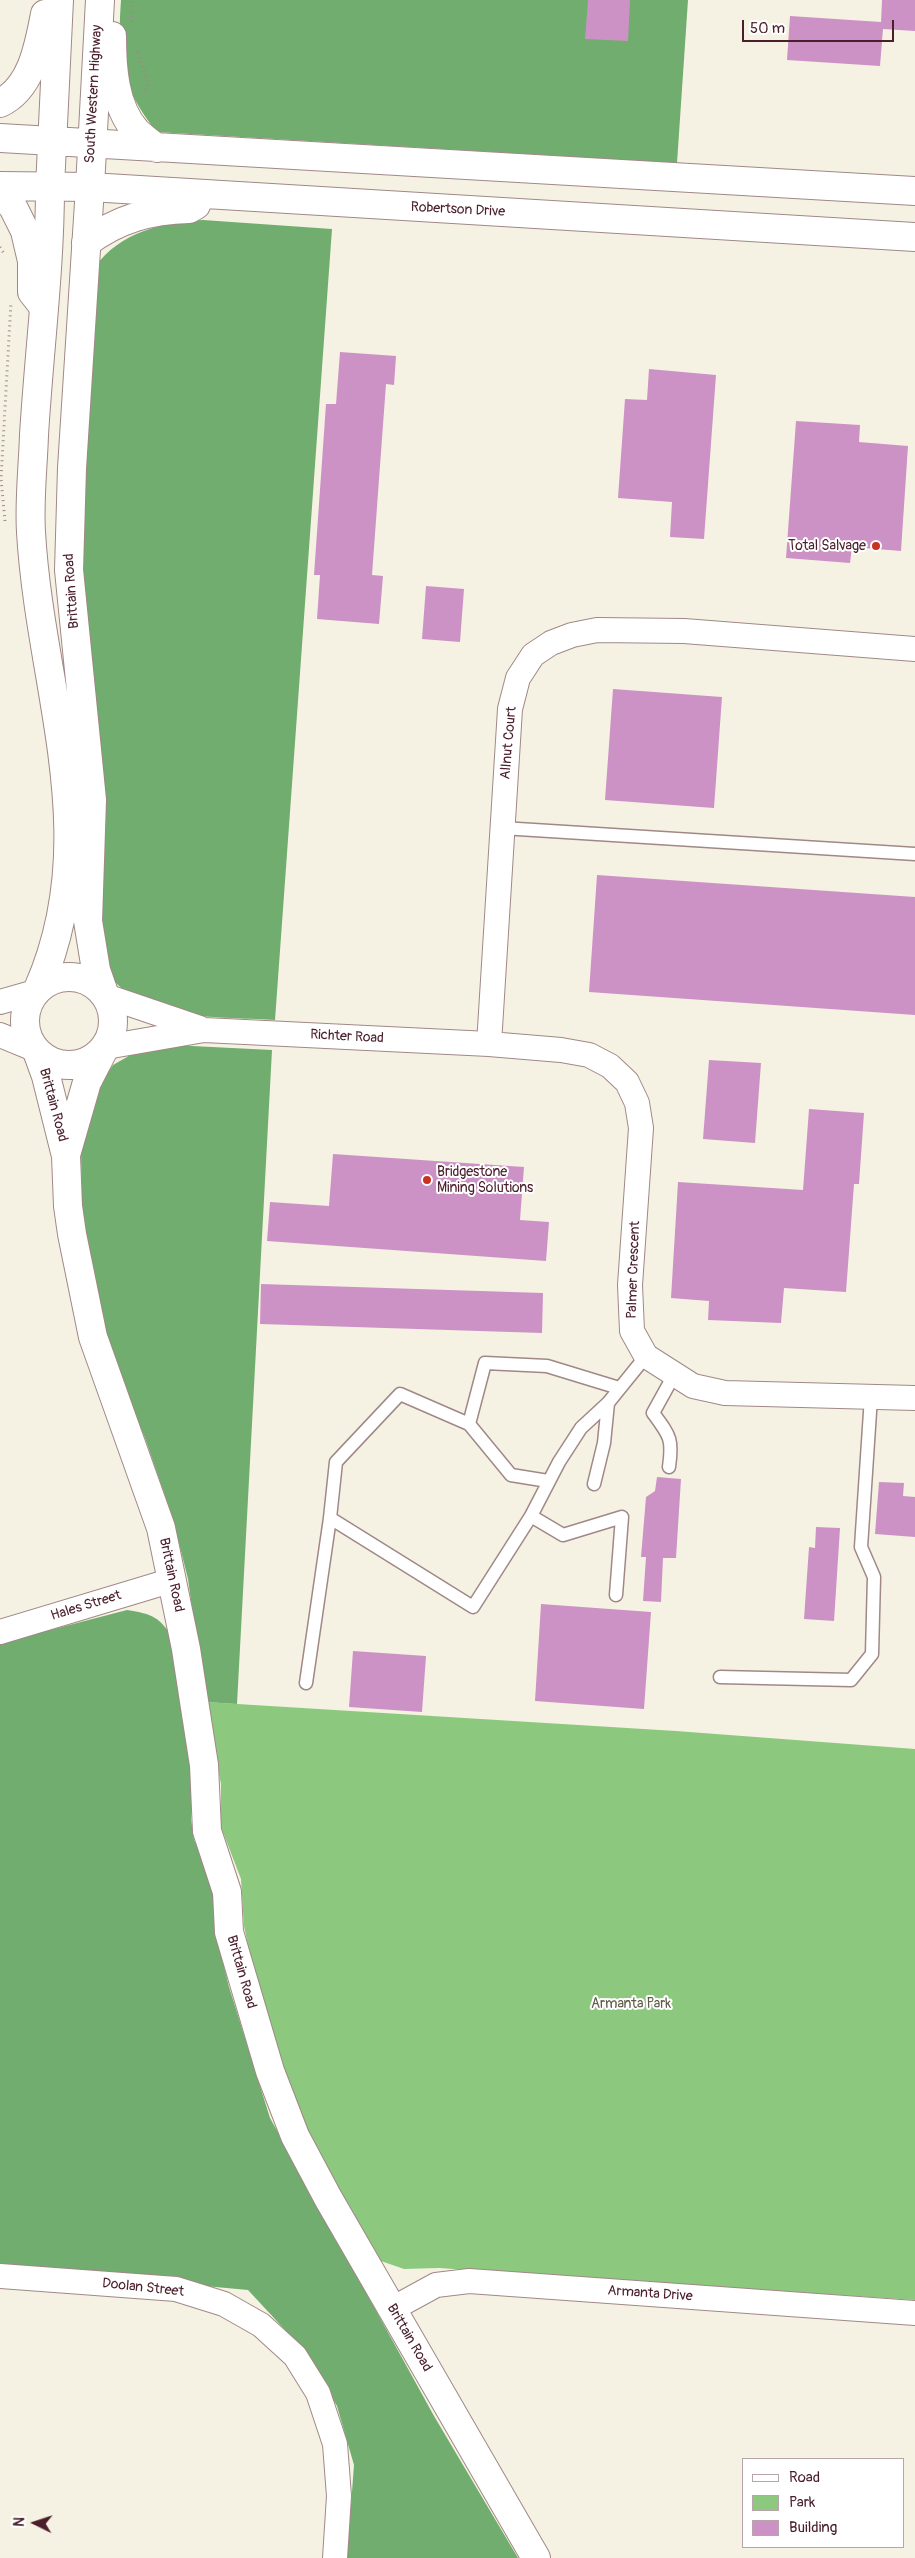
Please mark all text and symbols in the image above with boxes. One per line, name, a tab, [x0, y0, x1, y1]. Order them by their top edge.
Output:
scale bar	[745, 10, 898, 42]
text: 50 m	[750, 19, 785, 38]
street label: South Western Highway	[82, 24, 106, 164]
street label: Robertson Drive	[410, 199, 506, 221]
place label: Total Salvage	[788, 538, 866, 554]
marker: Total Salvage	[870, 540, 882, 552]
street label: Brittain Road	[61, 553, 83, 629]
street label: Allnut Court	[497, 706, 521, 780]
street label: Richter Road	[310, 1027, 384, 1047]
street label: Brittain Road	[35, 1066, 71, 1144]
place label: Bridgestone Mining Solutions	[437, 1164, 533, 1196]
marker: Bridgestone Mining Solutions	[421, 1174, 433, 1186]
street label: Palmer Crescent	[624, 1221, 644, 1319]
street label: Brittain Road	[155, 1536, 187, 1614]
street label: Hales Street	[49, 1587, 123, 1625]
street label: Brittain Road	[223, 1933, 259, 2011]
park label: Armanta Park	[591, 1996, 671, 2012]
street label: Doolan Street	[101, 2275, 185, 2301]
street label: Armanta Drive	[607, 2283, 693, 2305]
street label: Brittain Road	[383, 2301, 435, 2375]
legend	[742, 2458, 905, 2548]
text: Road	[789, 2468, 820, 2487]
text: Park	[789, 2493, 815, 2512]
north arrow	[10, 2498, 60, 2548]
text: N	[11, 2517, 28, 2527]
text: Building	[789, 2518, 837, 2537]

